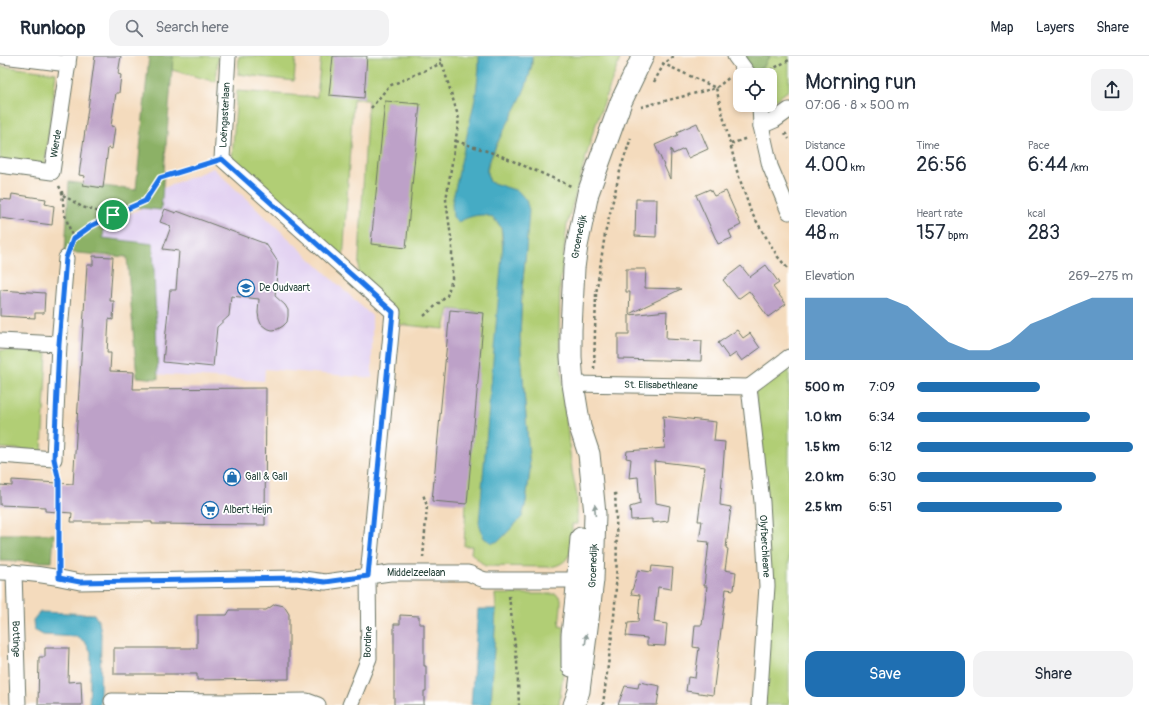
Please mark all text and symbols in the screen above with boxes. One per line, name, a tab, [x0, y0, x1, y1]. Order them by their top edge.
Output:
search box	[109, 10, 389, 46]
text: Runloop	[20, 16, 85, 40]
icon: search	[123, 17, 145, 39]
text: Search here	[155, 18, 229, 37]
text: Map	[991, 19, 1014, 36]
text: Layers	[1036, 19, 1074, 36]
text: Share	[1096, 19, 1129, 36]
map controls	[733, 68, 777, 112]
button: locate	[733, 68, 777, 112]
text: Morning run	[805, 68, 916, 96]
button: share	[1091, 69, 1133, 111]
street label: Loëngasterlaan	[217, 82, 233, 148]
text: 07:06 · 8 × 500 m	[805, 97, 909, 113]
street label: Wierde	[48, 129, 64, 159]
text: Distance	[805, 139, 845, 152]
text: Time	[916, 139, 939, 152]
text: Pace	[1028, 139, 1049, 152]
text: 4.00	[805, 152, 848, 177]
text: 26:56	[916, 152, 967, 177]
text: 6:44	[1028, 152, 1068, 177]
text: km	[848, 161, 865, 174]
text: /km	[1068, 161, 1089, 174]
pin	[96, 198, 130, 232]
icon: arrive	[102, 204, 124, 226]
text: Elevation	[805, 207, 847, 220]
text: Heart rate	[916, 207, 963, 220]
text: kcal	[1028, 207, 1046, 220]
street label: Groenedijk	[569, 213, 589, 259]
text: 48	[805, 220, 827, 245]
text: 157	[916, 220, 946, 245]
text: 283	[1028, 220, 1060, 245]
text: m	[827, 229, 839, 242]
text: bpm	[946, 229, 968, 242]
text: Elevation	[805, 268, 855, 284]
text: 269–275 m	[1068, 268, 1133, 284]
school or university icon: De Oudvaart	[236, 278, 256, 298]
place label: De Oudvaart	[259, 282, 311, 294]
street label: St. Elisabethleane	[624, 379, 698, 392]
text: 500 m	[805, 379, 844, 395]
text: 7:09	[869, 379, 895, 395]
text: 1.0 km	[805, 409, 842, 425]
text: 6:34	[869, 409, 895, 425]
text: 1.5 km	[805, 439, 840, 455]
text: 6:12	[869, 439, 892, 455]
shop icon: Gall & Gall	[222, 467, 242, 487]
text: 2.0 km	[805, 469, 844, 485]
text: 6:30	[869, 469, 896, 485]
place label: Gall & Gall	[245, 471, 288, 483]
text: 2.5 km	[805, 499, 842, 515]
text: 6:51	[869, 499, 892, 515]
supermarket icon: Albert Heijn	[200, 500, 220, 520]
place label: Albert Heijn	[223, 504, 273, 516]
one-way arrow	[591, 504, 598, 516]
street label: Olyfberchleane	[757, 515, 772, 578]
street label: Groenedijk	[586, 543, 600, 589]
street label: Middelzeelaan	[387, 567, 446, 579]
street label: Bottinge	[9, 621, 23, 657]
street label: Bordine	[361, 626, 375, 658]
one-way arrow	[583, 633, 589, 645]
button: Save	[805, 651, 965, 697]
button: Share	[973, 651, 1133, 697]

